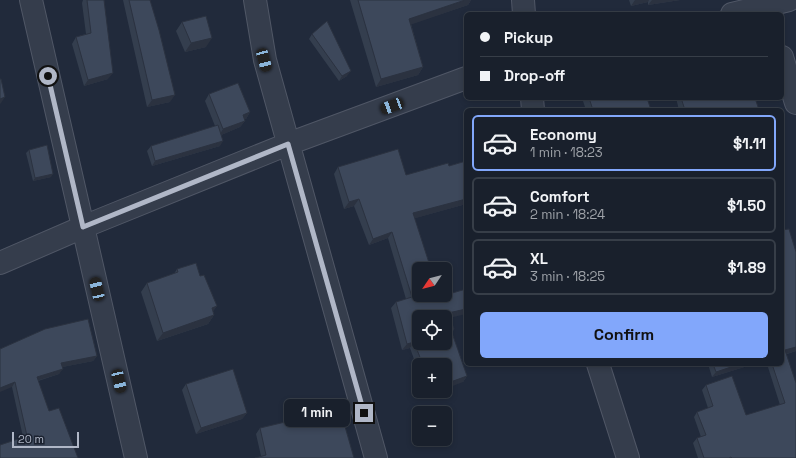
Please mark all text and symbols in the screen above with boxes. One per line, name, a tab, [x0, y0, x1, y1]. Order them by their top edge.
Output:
text: Pickup	[504, 28, 553, 47]
car	[255, 47, 273, 73]
text: Drop-off	[504, 66, 565, 85]
route start	[39, 67, 57, 85]
car	[379, 96, 405, 116]
icon: car	[482, 125, 518, 161]
text: Economy	[530, 125, 597, 144]
text: $1.11	[733, 134, 766, 153]
text: 1 min · 18:23	[530, 144, 603, 161]
icon: car	[482, 187, 518, 223]
text: Comfort	[530, 187, 590, 206]
text: $1.50	[727, 196, 766, 215]
text: 2 min · 18:24	[530, 206, 605, 223]
icon: car	[482, 249, 518, 285]
text: XL	[530, 249, 548, 268]
text: $1.89	[727, 258, 766, 277]
north arrow	[412, 262, 452, 302]
map controls	[412, 262, 452, 446]
text: 3 min · 18:25	[530, 268, 605, 285]
car	[88, 276, 106, 302]
button: locate	[412, 310, 452, 350]
button: Confirm	[480, 312, 768, 358]
button: +	[412, 358, 452, 398]
car	[110, 368, 128, 394]
callout: 1 min	[284, 399, 350, 427]
text: 1 min	[301, 404, 333, 421]
route end	[355, 404, 373, 422]
button: −	[412, 406, 452, 446]
scale bar	[12, 430, 79, 449]
text: 20 m	[18, 432, 44, 446]

